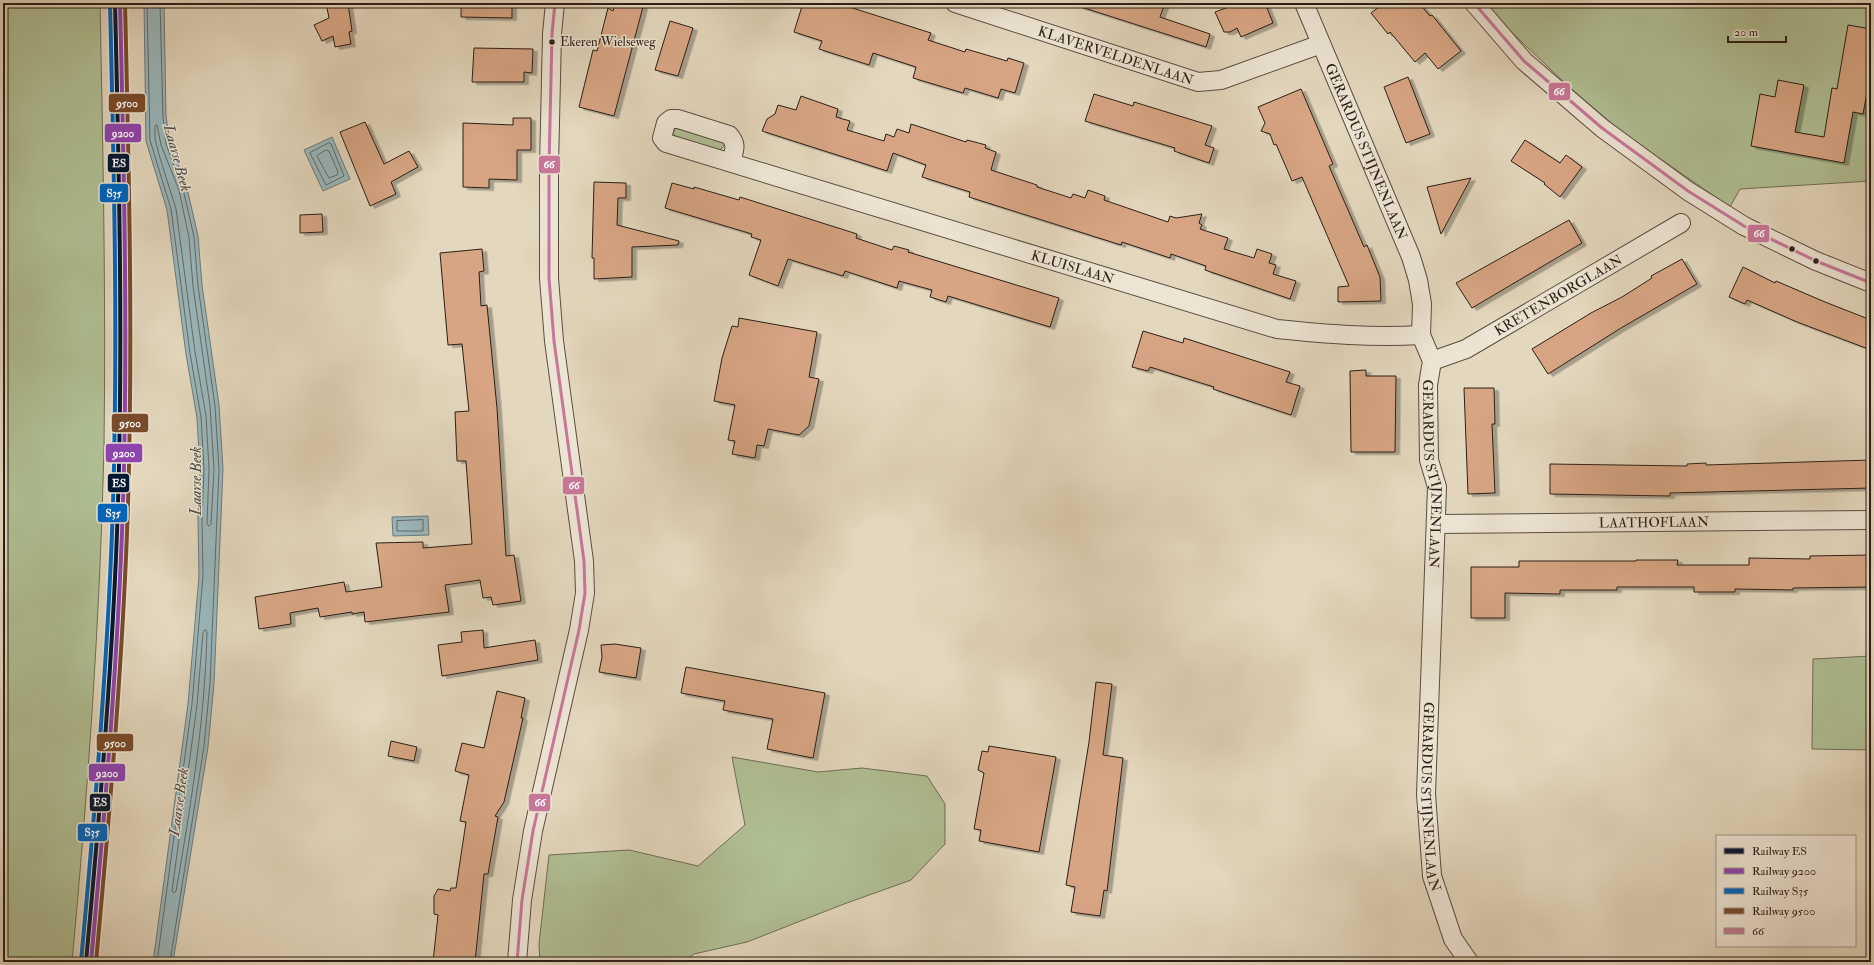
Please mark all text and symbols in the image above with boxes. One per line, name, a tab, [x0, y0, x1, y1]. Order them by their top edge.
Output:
scale bar	[1728, 18, 1786, 44]
street label: KLAVERVELDENLAAN	[1036, 22, 1196, 89]
text: 20 m	[1734, 25, 1759, 40]
place label: Ekeren Wielseweg	[560, 34, 656, 50]
marker: Ekeren Wielseweg	[547, 37, 557, 47]
street label: GERARDUS STIJNENLAAN	[1322, 60, 1411, 243]
line badge: 66	[1548, 82, 1571, 101]
text: 66	[1553, 85, 1566, 98]
line badge: 9500	[108, 93, 146, 113]
text: 9500	[115, 97, 138, 110]
water label: Laarse Beek	[159, 121, 195, 194]
line badge: 9200	[104, 123, 142, 143]
text: 9200	[111, 127, 135, 140]
line badge: ES	[107, 153, 130, 173]
line badge: 66	[538, 155, 561, 174]
text: ES	[112, 157, 126, 170]
text: 66	[543, 158, 556, 171]
line badge: S35	[99, 183, 129, 203]
text: S35	[106, 187, 122, 200]
line badge: 66	[1747, 224, 1770, 243]
text: 66	[1753, 227, 1766, 240]
unlabelled marker	[1787, 244, 1797, 254]
street label: KLUISLAAN	[1029, 246, 1117, 288]
street label: KRETENBORGLAAN	[1491, 251, 1626, 339]
unlabelled marker	[1811, 256, 1821, 266]
street label: GERARDUS STIJNENLAAN	[1419, 379, 1446, 569]
line badge: 9500	[111, 413, 149, 433]
text: 9500	[118, 417, 141, 430]
line badge: 9200	[105, 443, 143, 463]
text: 9200	[112, 447, 136, 460]
water label: Laarse Beek	[187, 447, 206, 516]
line badge: ES	[107, 473, 130, 493]
line badge: 66	[562, 476, 585, 495]
text: ES	[112, 477, 126, 490]
text: 66	[568, 479, 581, 492]
line badge: S35	[97, 503, 128, 523]
text: S35	[105, 507, 121, 520]
street label: LAATHOFLAAN	[1599, 513, 1710, 531]
street label: GERARDUS STIJNENLAAN	[1417, 702, 1445, 894]
line badge: 9500	[96, 733, 134, 752]
text: 9500	[103, 737, 126, 750]
line badge: 9200	[88, 763, 126, 782]
text: 9200	[95, 767, 119, 780]
water label: Laarse Beek	[165, 767, 193, 838]
line badge: ES	[89, 793, 111, 812]
line badge: 66	[528, 793, 551, 812]
text: ES	[93, 796, 107, 809]
text: 66	[534, 796, 547, 809]
line badge: S35	[77, 823, 108, 842]
text: S35	[84, 826, 100, 839]
legend	[1716, 835, 1856, 947]
text: Railway ES	[1752, 844, 1807, 859]
text: Railway 9200	[1752, 864, 1816, 879]
text: Railway S35	[1752, 884, 1809, 899]
text: Railway 9500	[1752, 904, 1815, 919]
text: 66	[1752, 924, 1765, 939]

